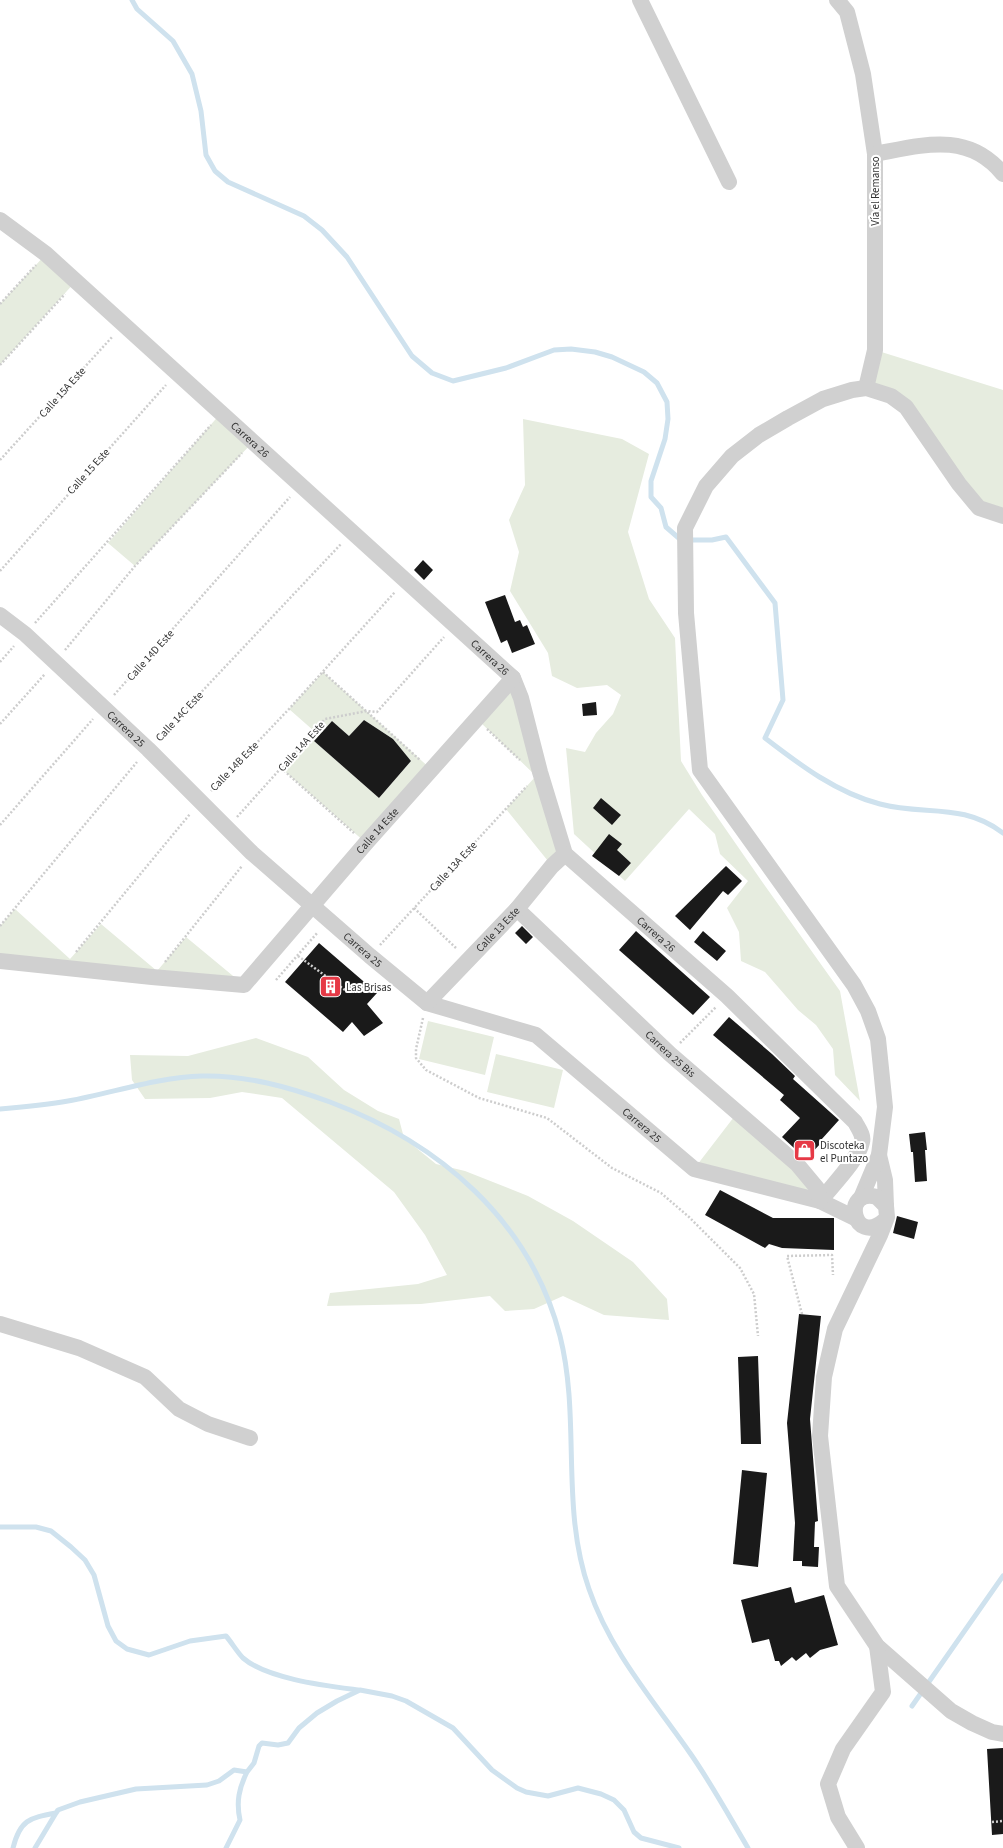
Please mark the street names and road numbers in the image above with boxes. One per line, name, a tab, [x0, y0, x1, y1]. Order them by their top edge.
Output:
street label: Vía el Remanso	[868, 156, 883, 226]
street label: Calle 15A Este	[36, 363, 90, 421]
street label: Carrera 26	[227, 418, 273, 461]
street label: Calle 15 Este	[64, 445, 114, 498]
street label: Calle 14D Este	[123, 626, 178, 684]
street label: Carrera 26	[467, 636, 513, 679]
street label: Calle 14C Este	[152, 688, 207, 745]
street label: Carrera 25	[104, 707, 148, 751]
street label: Calle 14A Este	[275, 717, 329, 775]
street label: Calle 14B Este	[207, 738, 262, 795]
street label: Calle 14 Este	[353, 804, 403, 857]
street label: Calle 13A Este	[426, 838, 481, 895]
street label: Calle 13 Este	[473, 903, 524, 956]
street label: Carrera 26	[633, 913, 679, 956]
street label: Carrera 25	[340, 929, 385, 971]
street label: Carrera 25 Bis	[642, 1027, 699, 1081]
street label: Carrera 25	[619, 1104, 665, 1146]

